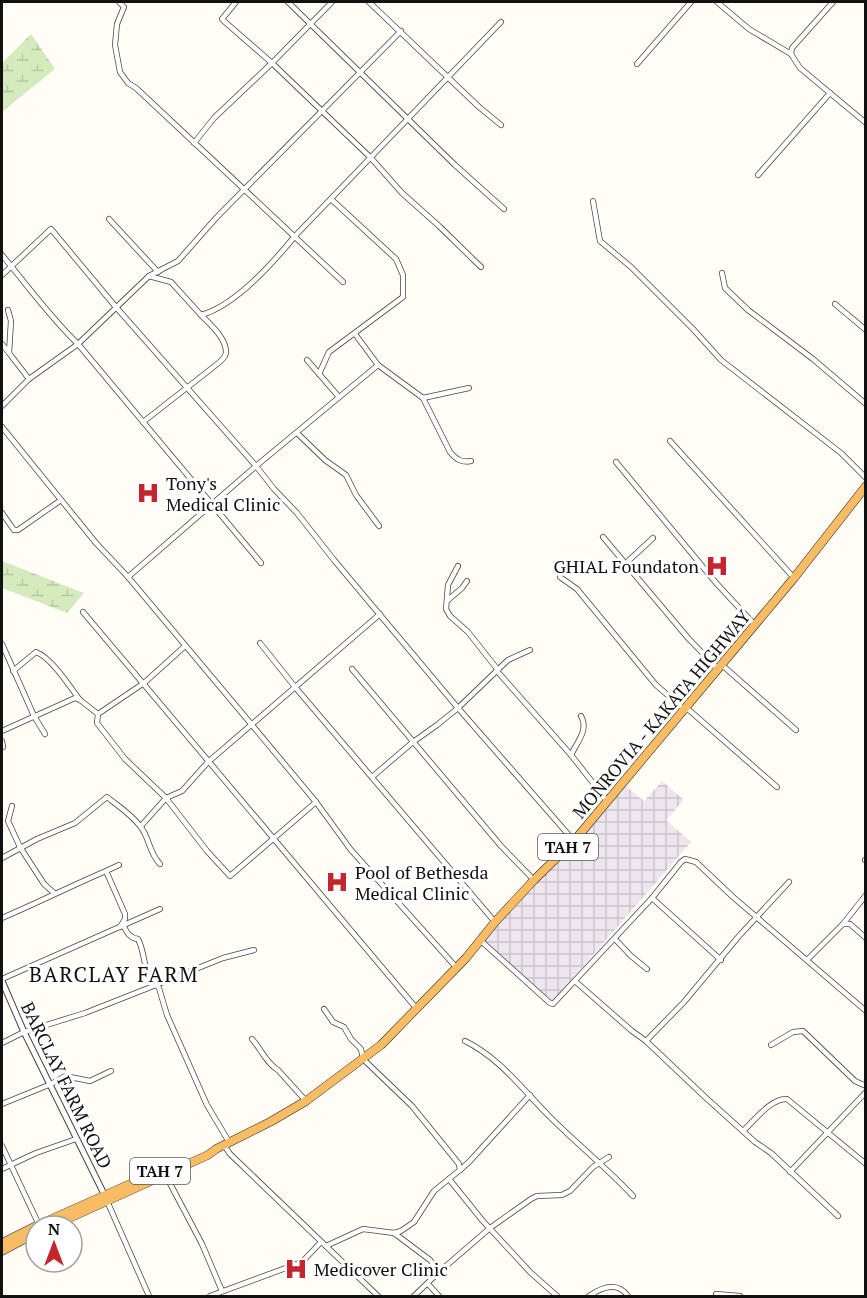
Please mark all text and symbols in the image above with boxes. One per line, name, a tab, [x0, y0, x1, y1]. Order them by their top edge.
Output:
place label: Tony's Medical Clinic	[166, 471, 280, 516]
hospital icon: Tony's Medical Clinic	[135, 480, 161, 506]
hospital icon: GHIAL Foundaton	[704, 553, 730, 579]
place label: GHIAL Foundaton	[553, 554, 699, 578]
street label: MONROVIA - KAKATA HIGHWAY	[567, 604, 756, 823]
road number: TAH 7	[538, 834, 598, 860]
place label: Pool of Bethesda Medical Clinic	[355, 860, 489, 905]
hospital icon: Pool of Bethesda Medical Clinic	[324, 869, 350, 895]
district label: BARCLAY FARM	[29, 960, 199, 988]
street label: BARCLAY FARM ROAD	[16, 998, 118, 1172]
road number: TAH 7	[130, 1158, 190, 1184]
north arrow	[24, 1214, 84, 1274]
text: N	[48, 1218, 60, 1240]
hospital icon: Medicover Clinic	[283, 1256, 309, 1282]
place label: Medicover Clinic	[314, 1257, 448, 1281]

